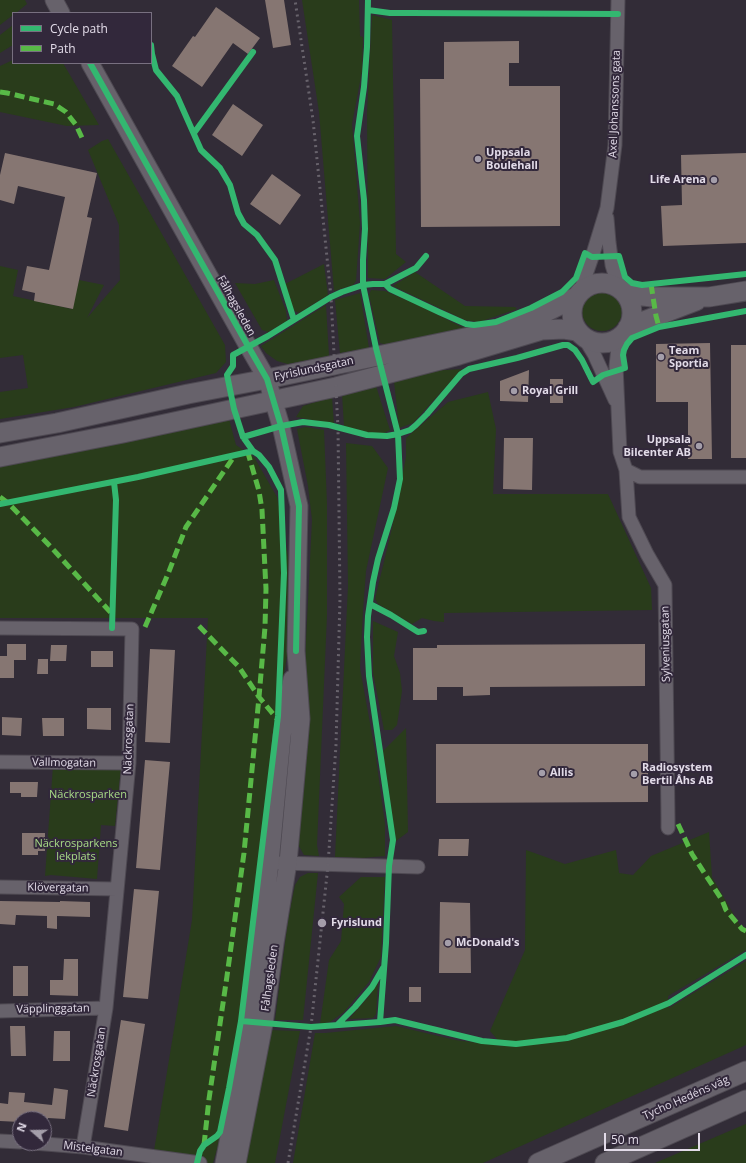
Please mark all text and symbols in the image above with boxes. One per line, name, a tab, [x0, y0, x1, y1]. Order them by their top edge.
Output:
legend	[12, 12, 152, 64]
text: Cycle path	[50, 20, 108, 37]
text: Path	[50, 40, 76, 57]
street label: Axel Johanssons gata	[607, 50, 623, 158]
place label: Uppsala Boulehall	[486, 146, 538, 172]
marker: Uppsala Boulehall	[473, 154, 483, 164]
place label: Life Arena	[650, 173, 706, 187]
marker: Life Arena	[709, 175, 719, 185]
street label: Fålhagsleden	[214, 273, 258, 339]
place label: Team Sportia	[669, 344, 709, 370]
marker: Team Sportia	[656, 352, 666, 362]
street label: Fyrislundsgatan	[273, 354, 355, 384]
place label: Royal Grill	[522, 384, 578, 398]
marker: Royal Grill	[509, 386, 519, 396]
place label: Uppsala Bilcenter AB	[623, 433, 691, 459]
marker: Uppsala Bilcenter AB	[694, 441, 704, 451]
street label: Sylveniusgatan	[659, 606, 673, 682]
street label: Näckrosgatan	[121, 703, 137, 775]
street label: Vallmogatan	[32, 756, 96, 770]
place label: Radiosystem Bertil Åhs AB	[642, 761, 713, 787]
place label: Allis	[550, 766, 573, 780]
marker: Allis	[537, 768, 547, 778]
marker: Radiosystem Bertil Åhs AB	[629, 769, 639, 779]
park label: Näckrosparken	[49, 788, 127, 802]
park label: Näckrosparkens lekplats	[34, 837, 118, 863]
street label: Klövergatan	[27, 881, 89, 895]
place label: Fyrislund	[331, 916, 382, 930]
marker: Fyrislund	[316, 917, 328, 929]
place label: McDonald's	[456, 936, 520, 950]
marker: McDonald's	[443, 938, 453, 948]
street label: Fålhagsleden	[259, 944, 281, 1012]
street label: Väpplinggatan	[16, 1002, 90, 1016]
street label: Näckrosgatan	[85, 1026, 109, 1098]
street label: Tycho Hedéns väg	[641, 1073, 731, 1123]
north arrow	[12, 1111, 52, 1151]
text: N	[13, 1120, 30, 1134]
scale bar	[606, 1125, 702, 1151]
text: 50 m	[611, 1131, 639, 1148]
street label: Mistelgatan	[63, 1139, 123, 1159]

